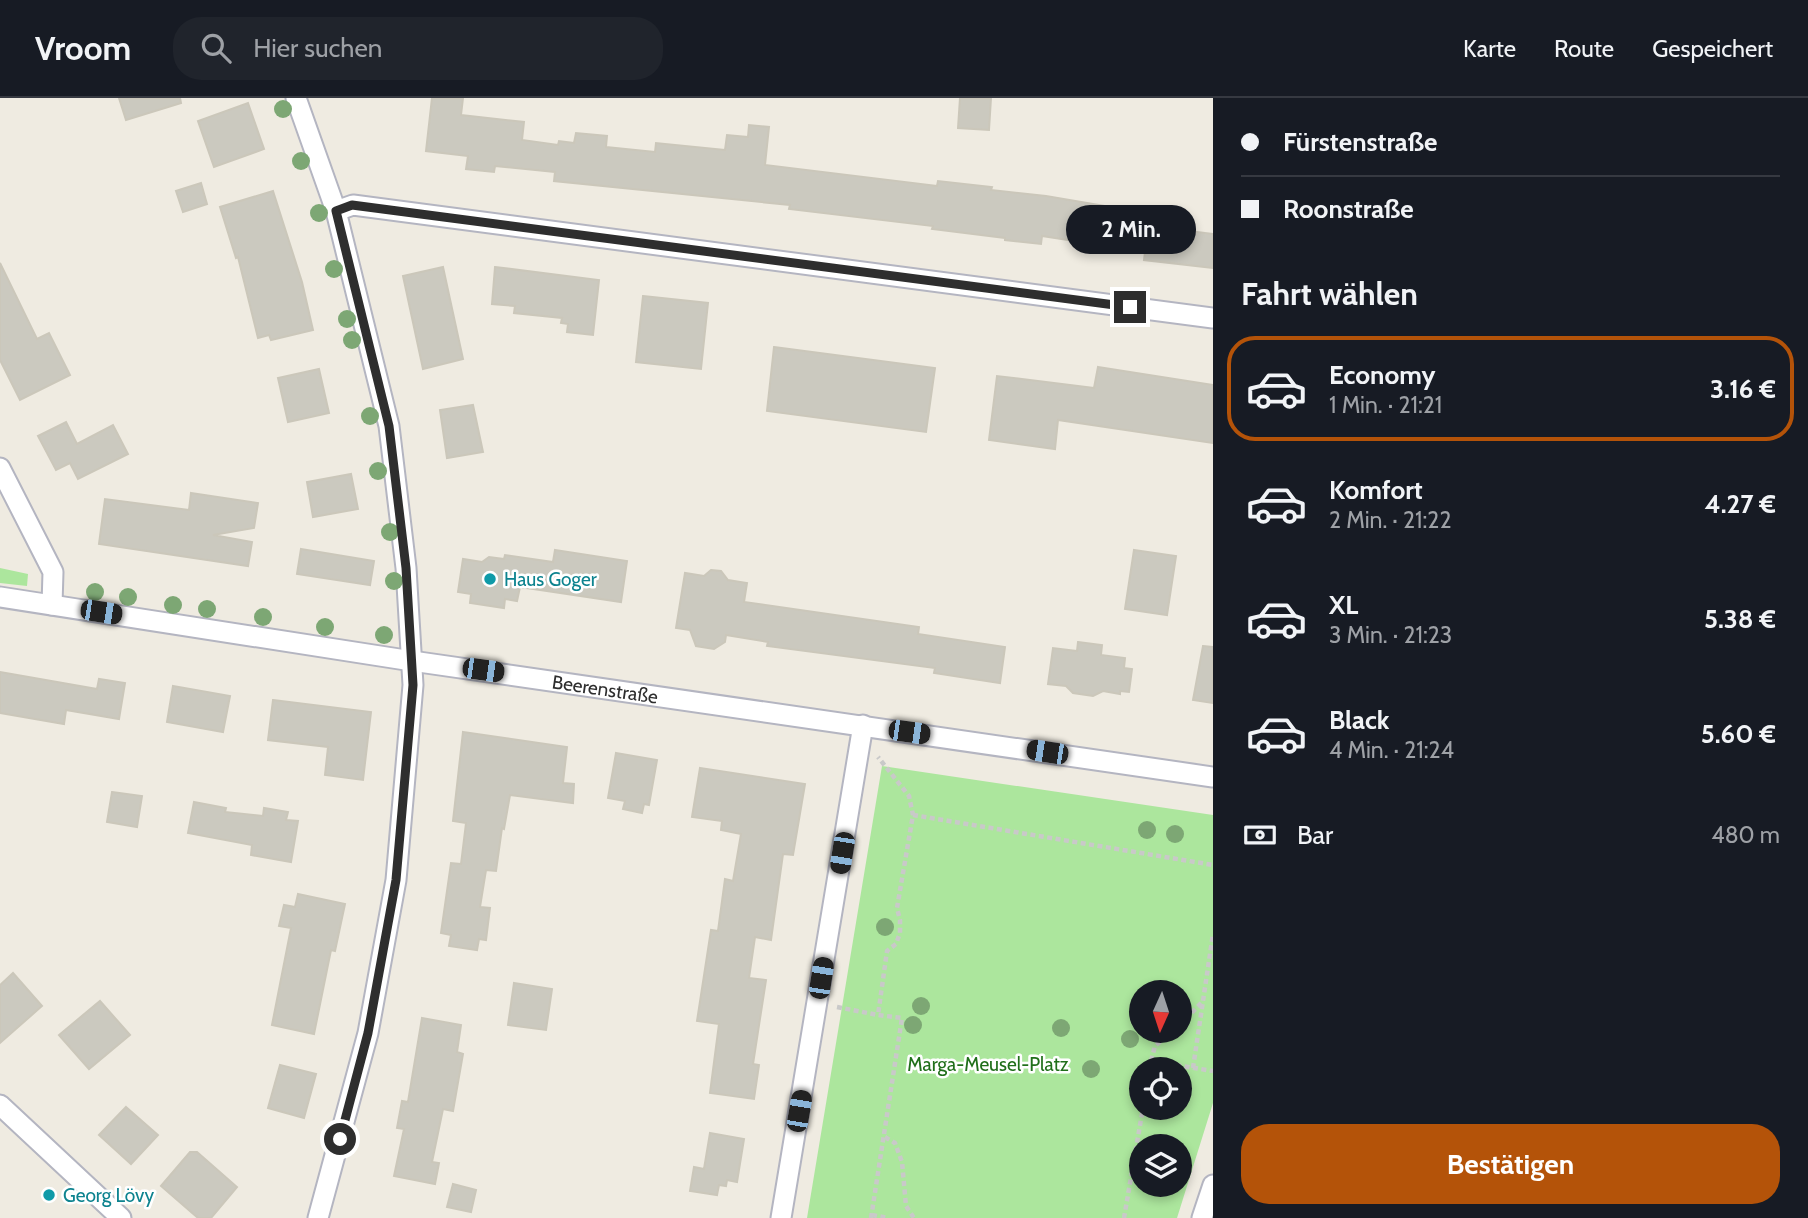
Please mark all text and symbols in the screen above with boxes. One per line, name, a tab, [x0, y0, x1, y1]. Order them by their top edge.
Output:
search box	[173, 17, 663, 80]
text: Vroom	[35, 28, 131, 68]
icon: search	[197, 29, 235, 67]
text: Hier suchen	[253, 32, 382, 64]
text: Karte	[1463, 34, 1516, 63]
text: Route	[1554, 34, 1614, 63]
text: Gespeichert	[1652, 34, 1773, 63]
text: Fürstenstraße	[1283, 126, 1437, 158]
text: Roonstraße	[1283, 193, 1414, 225]
callout: 2 Min.	[1065, 206, 1195, 254]
text: 2 Min.	[1101, 215, 1161, 243]
text: Fahrt wählen	[1241, 274, 1418, 313]
route end	[1114, 291, 1146, 323]
icon: car	[1245, 357, 1308, 420]
text: Economy	[1329, 359, 1435, 391]
text: 3.16 €	[1710, 373, 1776, 405]
text: 1 Min. · 21:21	[1329, 391, 1442, 419]
icon: car	[1245, 472, 1308, 535]
text: Komfort	[1329, 474, 1423, 506]
text: 4.27 €	[1705, 488, 1776, 520]
text: 2 Min. · 21:22	[1329, 506, 1451, 534]
place label: Haus Goger	[504, 568, 597, 591]
marker: Haus Goger	[482, 571, 498, 587]
icon: car	[1245, 587, 1308, 650]
text: XL	[1329, 589, 1358, 621]
car	[79, 598, 124, 626]
text: 5.38 €	[1704, 603, 1776, 635]
text: 3 Min. · 21:23	[1329, 621, 1452, 649]
car	[461, 657, 506, 683]
street label: Beerenstraße	[550, 670, 660, 709]
icon: car	[1245, 702, 1308, 765]
text: Black	[1329, 704, 1389, 736]
text: 5.60 €	[1701, 718, 1776, 750]
car	[887, 719, 932, 745]
text: 4 Min. · 21:24	[1329, 736, 1454, 764]
car	[1025, 738, 1070, 766]
icon: cash	[1241, 816, 1279, 854]
text: Bar	[1297, 819, 1333, 851]
text: 480 m	[1711, 821, 1780, 849]
car	[829, 831, 856, 875]
car	[808, 956, 835, 1000]
north arrow	[1129, 980, 1192, 1043]
map controls	[1129, 980, 1192, 1197]
park label: Marga-Meusel-Platz	[907, 1053, 1069, 1076]
button: locate	[1129, 1057, 1192, 1120]
car	[786, 1088, 813, 1134]
route start	[324, 1123, 356, 1155]
button: Bestätigen	[1241, 1124, 1780, 1204]
button: layers	[1129, 1134, 1192, 1197]
place label: Georg Lövy	[63, 1184, 154, 1207]
marker: Georg Lövy	[41, 1187, 57, 1203]

